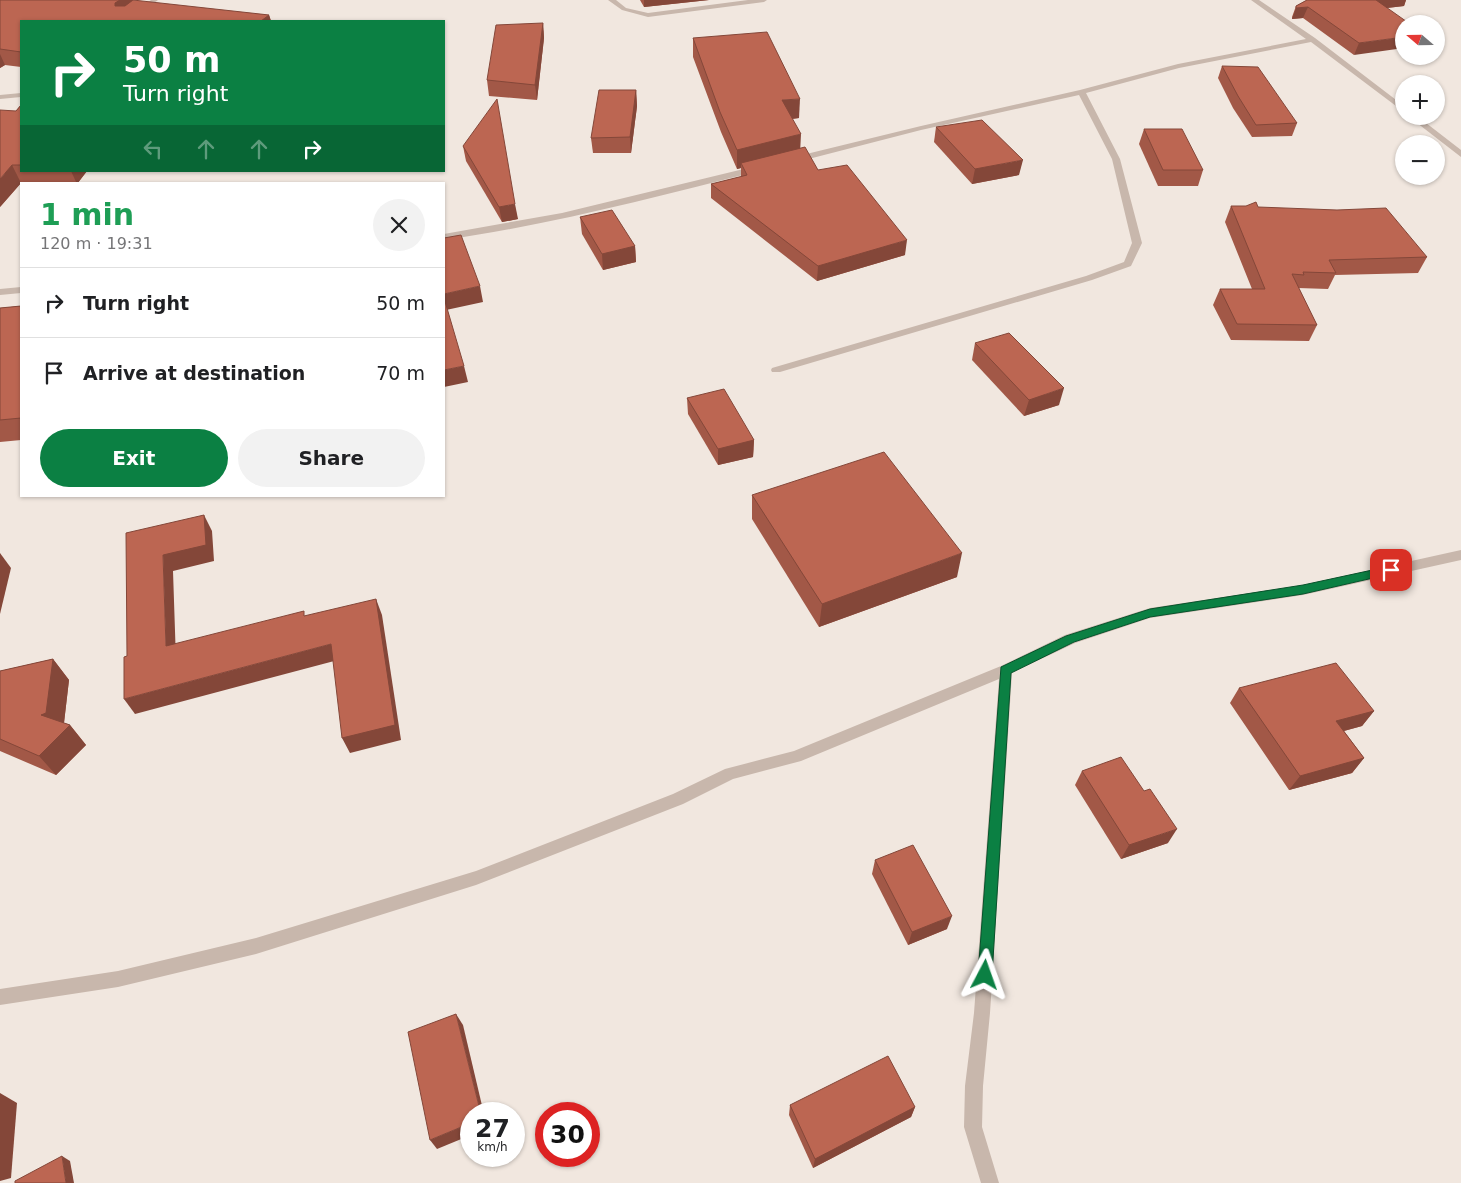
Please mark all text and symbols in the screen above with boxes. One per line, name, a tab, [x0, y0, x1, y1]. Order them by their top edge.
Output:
north arrow	[1395, 15, 1445, 65]
map controls	[1395, 15, 1445, 185]
icon: right	[40, 40, 105, 105]
text: 50 m	[123, 40, 220, 80]
button: +	[1395, 75, 1445, 125]
text: Turn right	[123, 81, 228, 106]
icon: left	[139, 135, 167, 163]
icon: ahead	[192, 135, 220, 163]
icon: ahead	[245, 135, 273, 163]
icon: right	[298, 135, 326, 163]
button: −	[1395, 135, 1445, 185]
text: 1 min	[40, 197, 134, 232]
button: close	[373, 199, 425, 251]
text: 120 m · 19:31	[40, 234, 153, 253]
icon: right	[40, 289, 68, 317]
text: Turn right	[83, 292, 189, 314]
text: 50 m	[376, 292, 425, 314]
icon: arrive	[40, 359, 68, 387]
text: Arrive at destination	[83, 362, 305, 384]
text: 70 m	[376, 362, 425, 384]
button: Exit	[40, 429, 228, 487]
button: Share	[238, 429, 425, 487]
pin	[1370, 549, 1412, 591]
icon: arrive	[1377, 556, 1405, 584]
position arrow	[958, 948, 1010, 1000]
speed limit sign: 30	[535, 1102, 600, 1167]
text: 27	[475, 1114, 510, 1143]
text: km/h	[477, 1140, 508, 1154]

